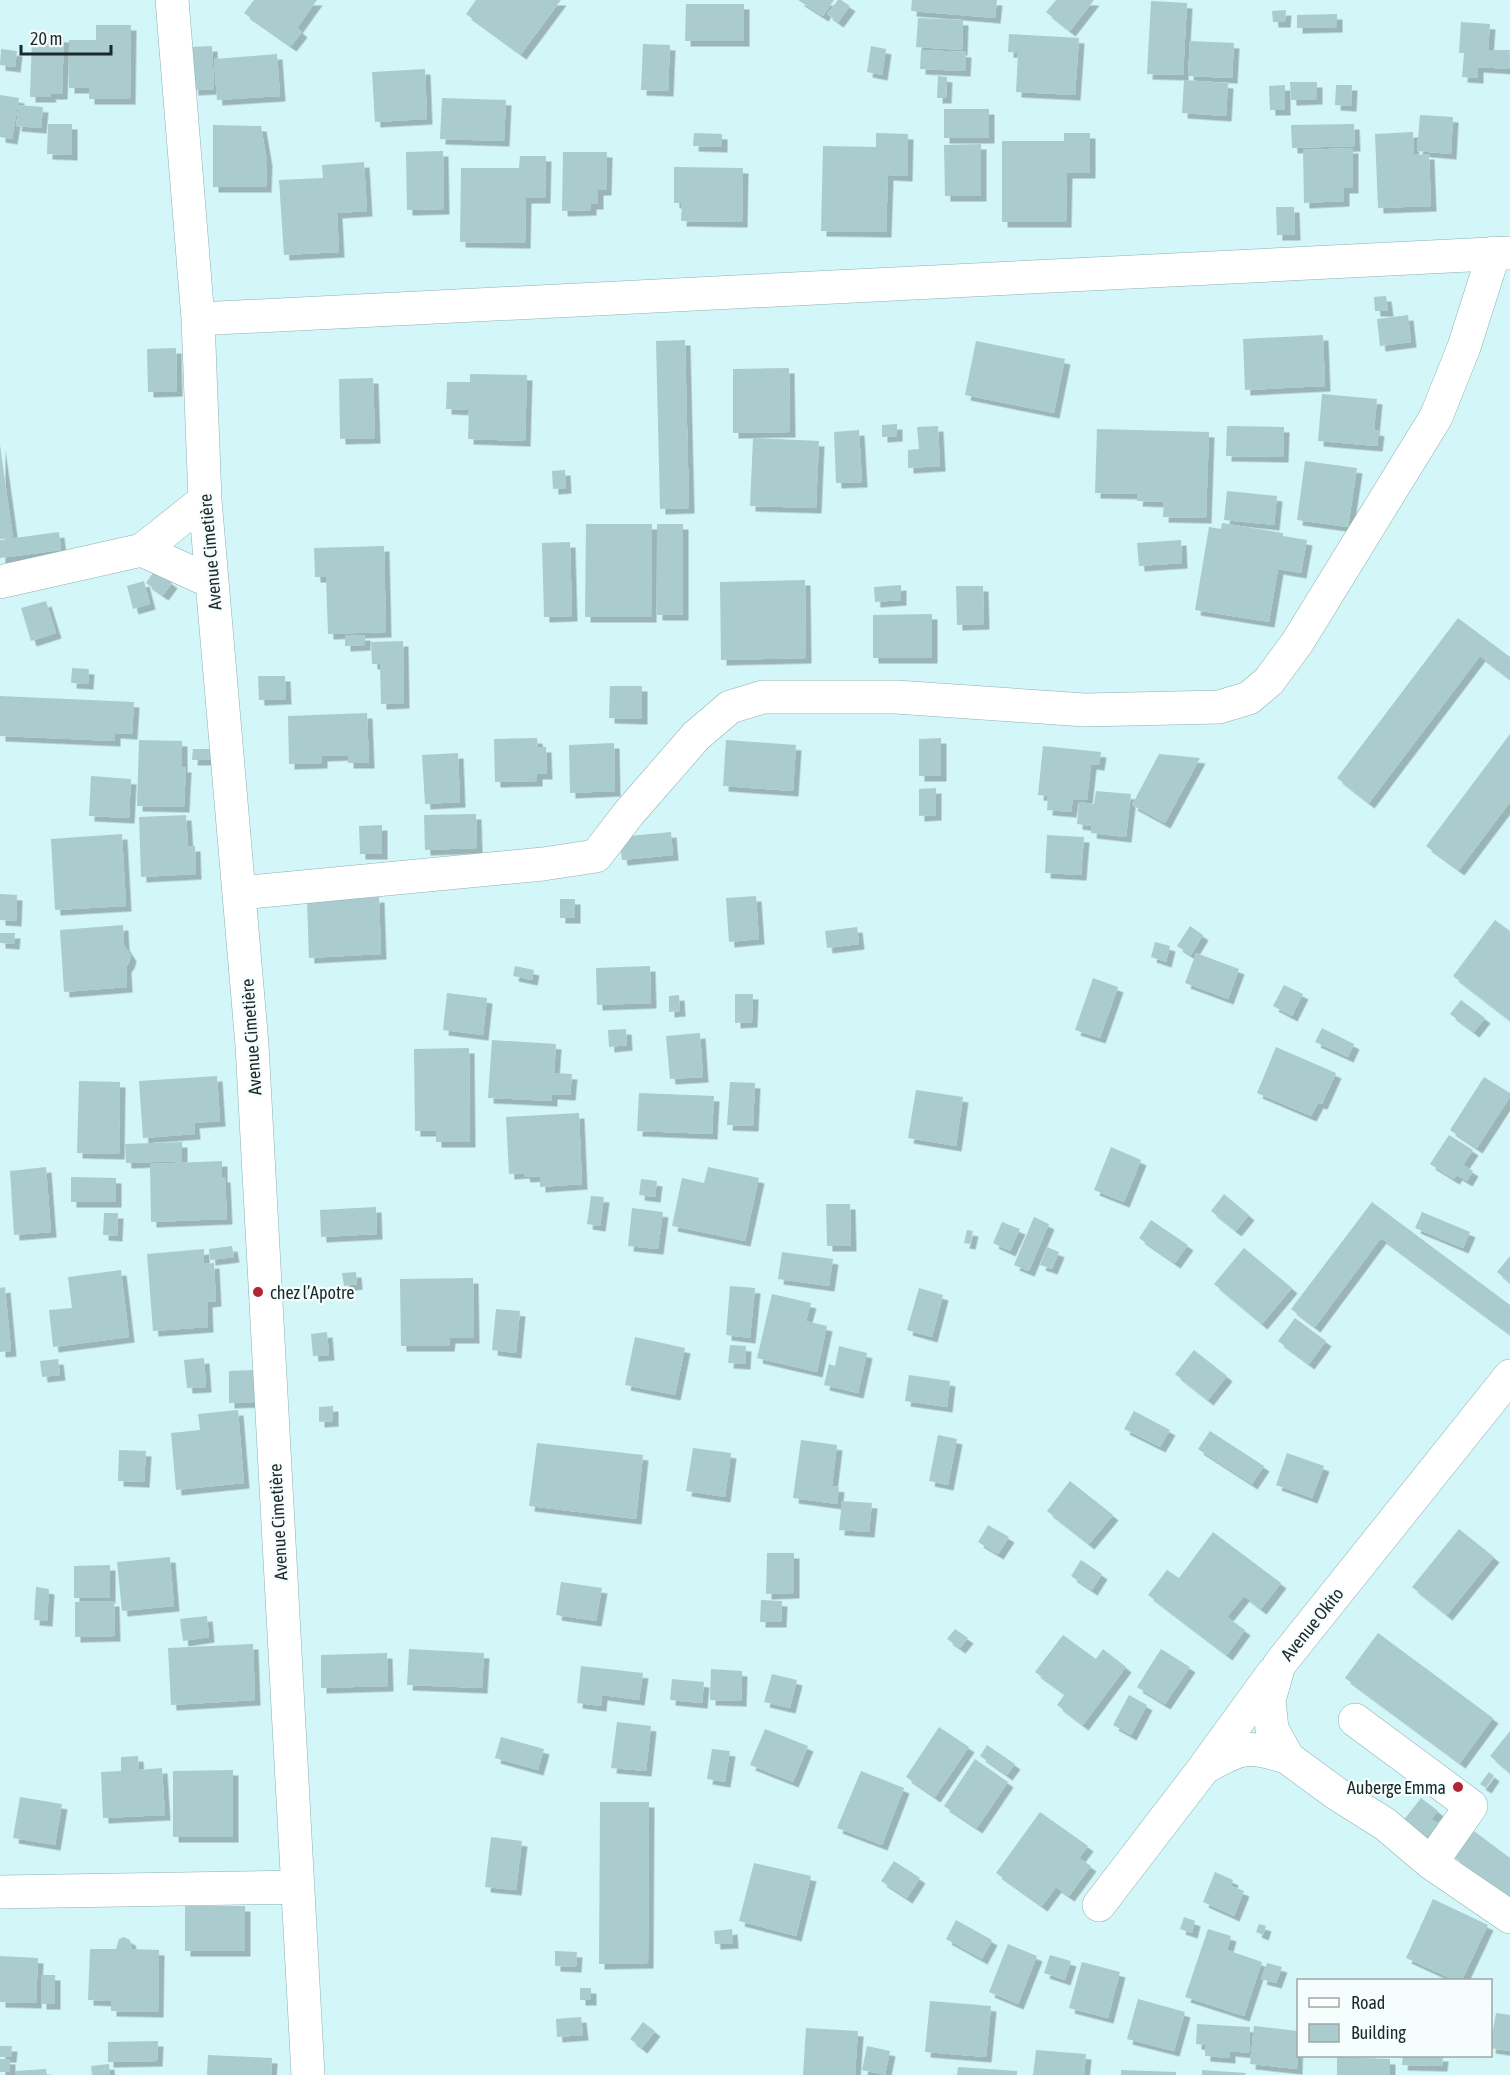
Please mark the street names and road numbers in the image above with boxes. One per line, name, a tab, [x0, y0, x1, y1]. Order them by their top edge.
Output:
street label: Avenue Cimetière	[194, 493, 226, 611]
street label: Avenue Cimetière	[236, 978, 266, 1096]
street label: Avenue Cimetière	[264, 1463, 292, 1581]
street label: Avenue Okito	[1276, 1583, 1348, 1665]

